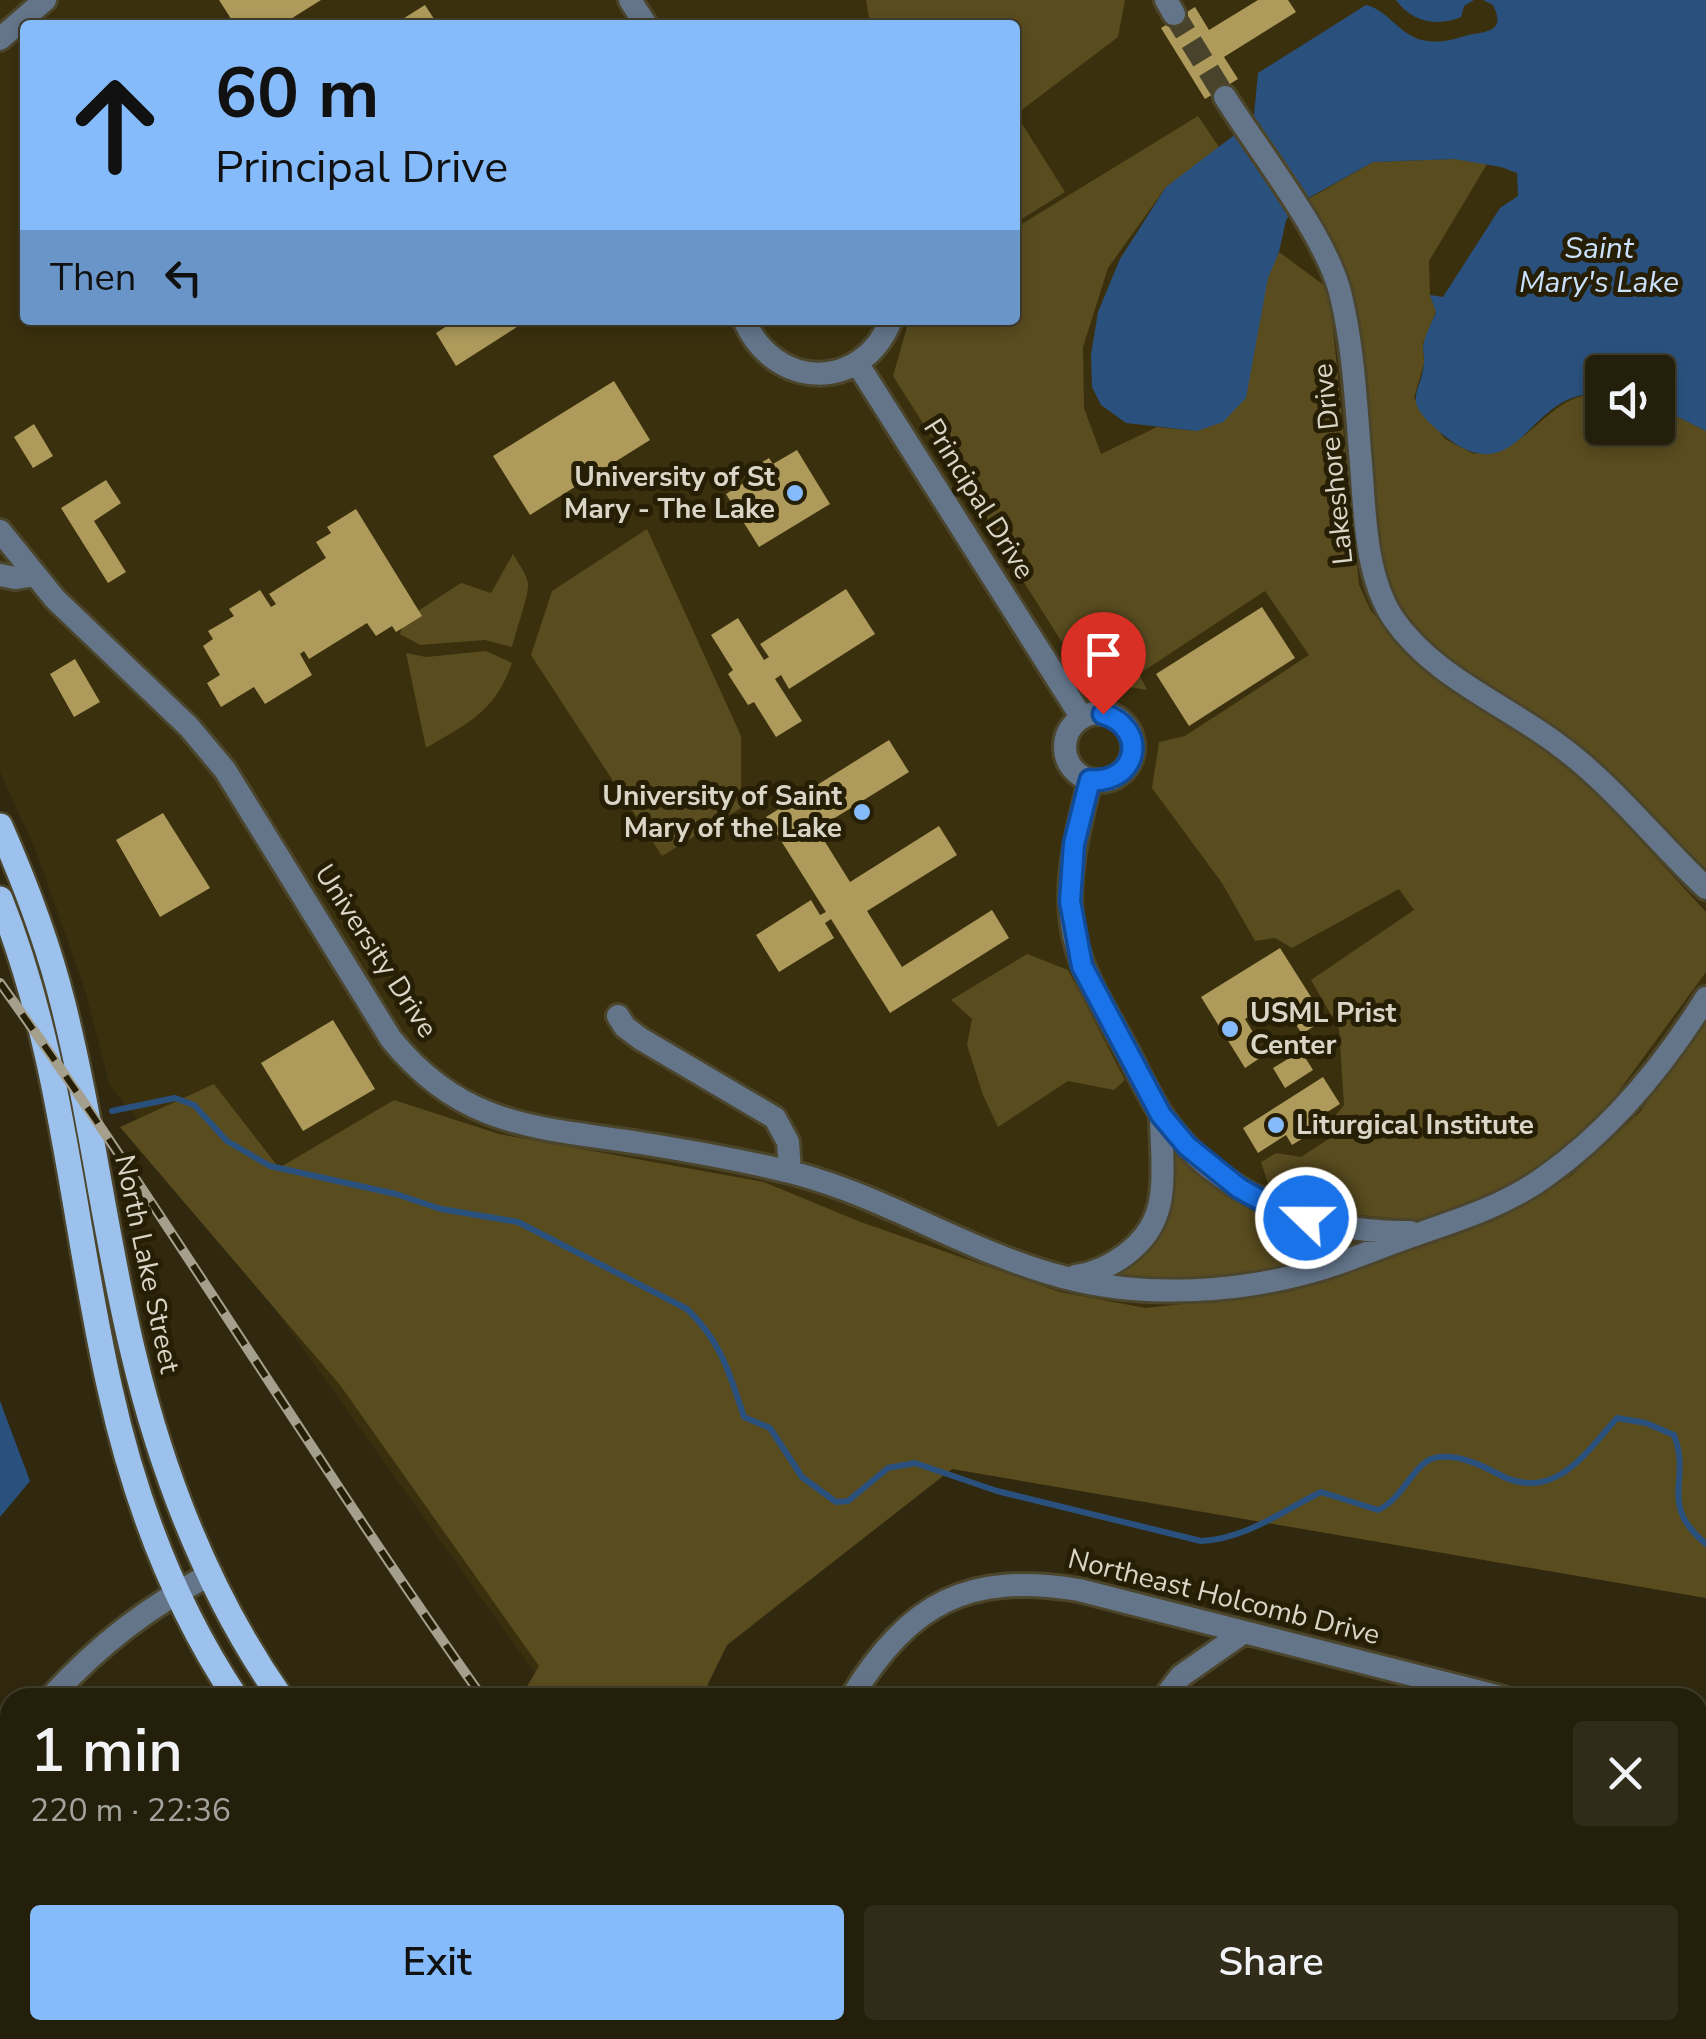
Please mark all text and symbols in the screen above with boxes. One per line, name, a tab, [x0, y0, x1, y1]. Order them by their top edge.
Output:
text: 60 m	[215, 46, 379, 142]
icon: ahead	[50, 60, 180, 190]
text: Principal Drive	[215, 137, 508, 198]
water label: Saint Mary's Lake	[1519, 228, 1679, 303]
icon: left	[156, 250, 211, 305]
text: Then	[50, 252, 136, 303]
map controls	[1585, 355, 1675, 445]
button: sound	[1585, 355, 1675, 445]
street label: Lakeshore Drive	[1304, 362, 1362, 566]
street label: Principal Drive	[915, 412, 1043, 586]
place label: University of St Mary - The Lake	[564, 458, 775, 528]
marker: University of St Mary - The Lake	[784, 482, 806, 504]
pin	[1061, 612, 1146, 715]
icon: arrive	[1076, 627, 1131, 682]
place label: University of Saint Mary of the Lake	[602, 777, 842, 847]
marker: University of Saint Mary of the Lake	[851, 801, 873, 823]
street label: University Drive	[306, 857, 446, 1045]
place label: USML Prist Center	[1250, 994, 1397, 1064]
marker: USML Prist Center	[1219, 1018, 1241, 1040]
place label: Liturgical Institute	[1296, 1106, 1534, 1144]
marker: Liturgical Institute	[1265, 1114, 1287, 1136]
street label: North Lake Street	[105, 1151, 189, 1377]
position arrow	[1254, 1166, 1358, 1270]
street label: Northeast Holcomb Drive	[1064, 1540, 1384, 1654]
text: 1 min	[30, 1710, 183, 1792]
button: close	[1573, 1721, 1678, 1826]
text: 220 m · 22:36	[30, 1789, 231, 1832]
button: Exit	[30, 1905, 844, 2020]
button: Share	[864, 1905, 1678, 2020]

